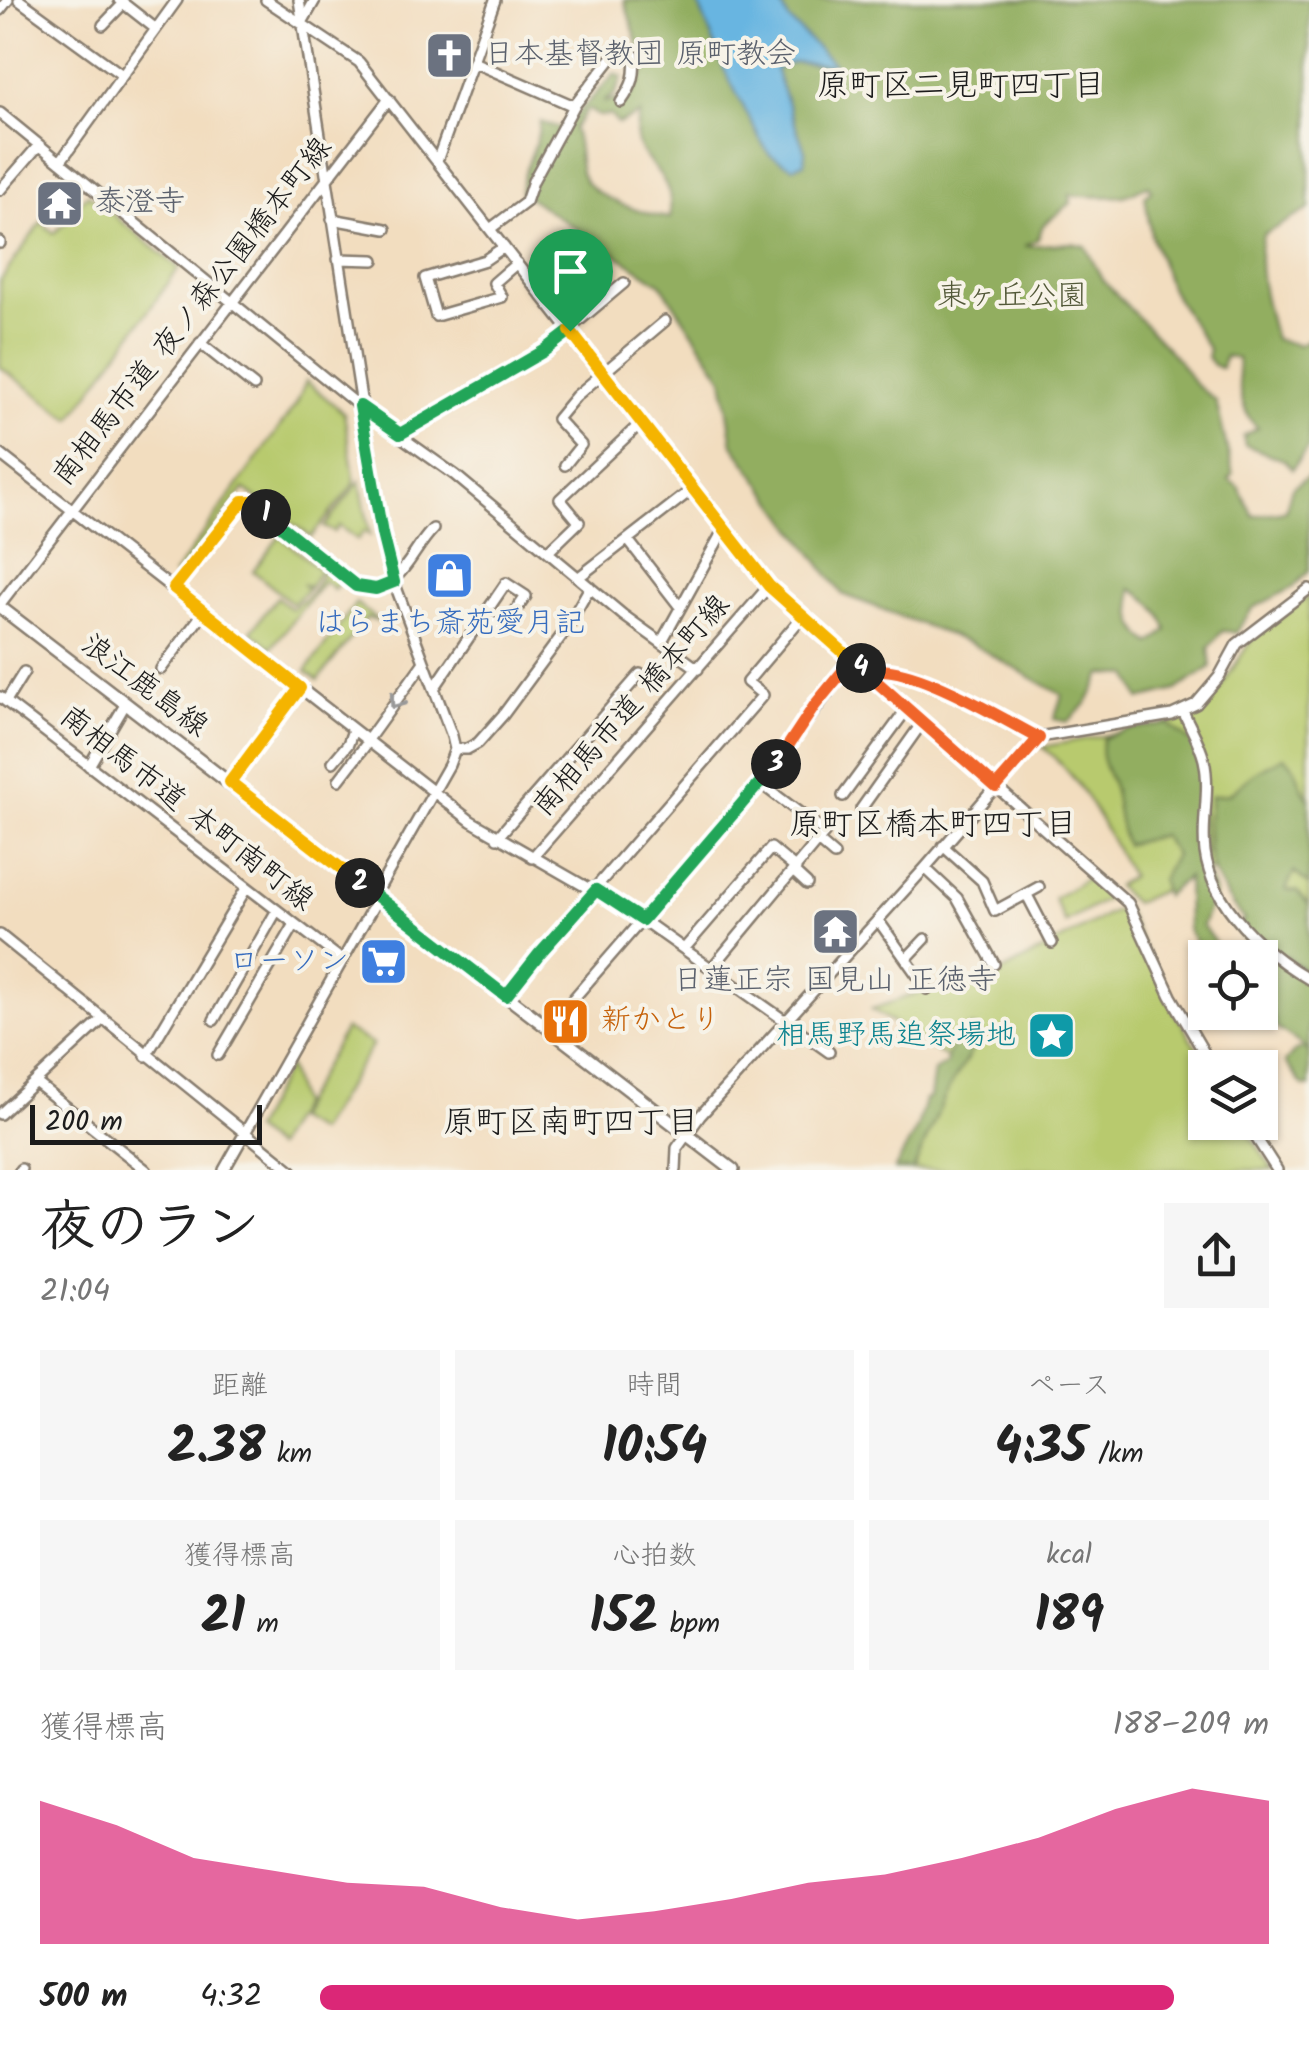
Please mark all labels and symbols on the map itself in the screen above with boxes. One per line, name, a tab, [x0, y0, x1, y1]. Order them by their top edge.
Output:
church icon: 日本基督教団 原町教会	[423, 29, 475, 81]
place label: 日本基督教団 原町教会	[484, 31, 796, 79]
district label: 原町区二見町四丁目	[817, 61, 1105, 112]
street label: 南相馬市道 夜ノ森公園橋本町線	[41, 127, 345, 497]
temple icon: 泰澄寺	[34, 177, 86, 229]
place label: 泰澄寺	[95, 179, 185, 227]
pin	[528, 229, 613, 332]
park label: 東ヶ丘公園	[937, 273, 1087, 321]
pin: 1	[241, 489, 291, 539]
shop icon: はらまち斎苑愛月記	[424, 549, 476, 601]
street label: 南相馬市道 橋本町線	[521, 584, 743, 828]
place label: はらまち斎苑愛月記	[315, 600, 585, 648]
street label: 浪江鹿島線	[70, 622, 218, 750]
pin: 4	[836, 643, 886, 693]
one-way arrow	[390, 690, 408, 709]
street label: 南相馬市道 本町南町線	[48, 694, 324, 924]
pin: 3	[751, 739, 801, 789]
district label: 原町区橋本町四丁目	[789, 800, 1077, 851]
pin: 2	[335, 858, 385, 908]
temple icon: 日蓮正宗 国見山 正徳寺	[809, 906, 861, 958]
supermarket icon: ローソン	[358, 936, 410, 988]
place label: ローソン	[229, 938, 349, 986]
place label: 日蓮正宗 国見山 正徳寺	[673, 957, 997, 1005]
restaurant icon: 新かとり	[540, 995, 592, 1047]
place label: 新かとり	[601, 997, 721, 1045]
place icon: 相馬野馬追祭場地	[1025, 1010, 1077, 1062]
place label: 相馬野馬追祭場地	[776, 1012, 1016, 1060]
district label: 原町区南町四丁目	[443, 1098, 699, 1149]
scale bar	[30, 1100, 262, 1144]

